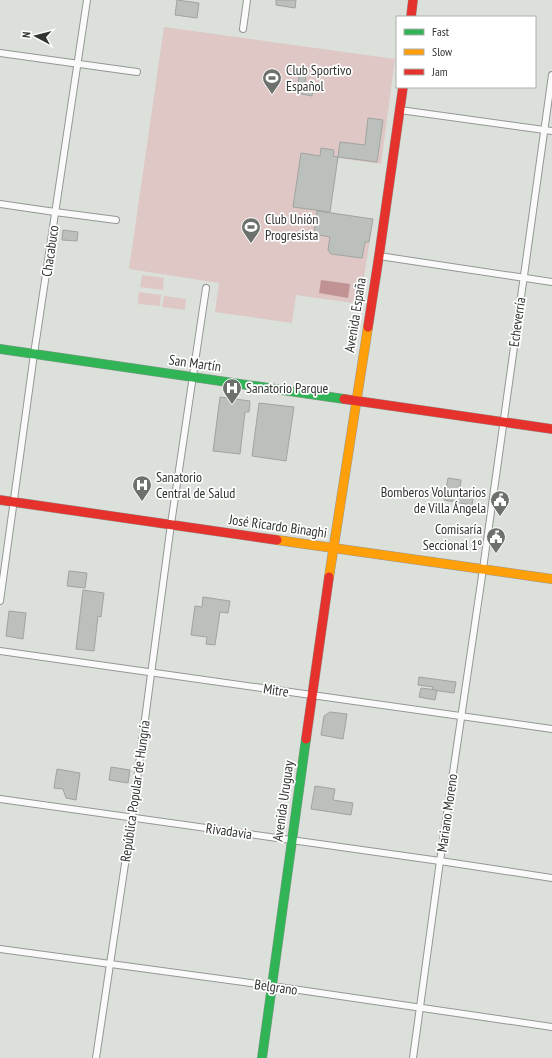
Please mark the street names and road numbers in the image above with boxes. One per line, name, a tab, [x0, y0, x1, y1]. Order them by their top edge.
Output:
street label: Chacabuco	[37, 224, 63, 278]
street label: Avenida España	[340, 276, 370, 354]
street label: Echeverría	[505, 296, 529, 348]
street label: San Martín	[168, 350, 222, 376]
street label: José Ricardo Binaghi	[227, 510, 328, 542]
street label: Mitre	[262, 679, 290, 701]
street label: República Popular de Hungría	[116, 719, 154, 863]
street label: Avenida Uruguay	[268, 759, 298, 843]
street label: Mariano Moreno	[433, 773, 461, 853]
street label: Rivadavia	[205, 819, 253, 843]
street label: Belgrano	[253, 975, 299, 999]

